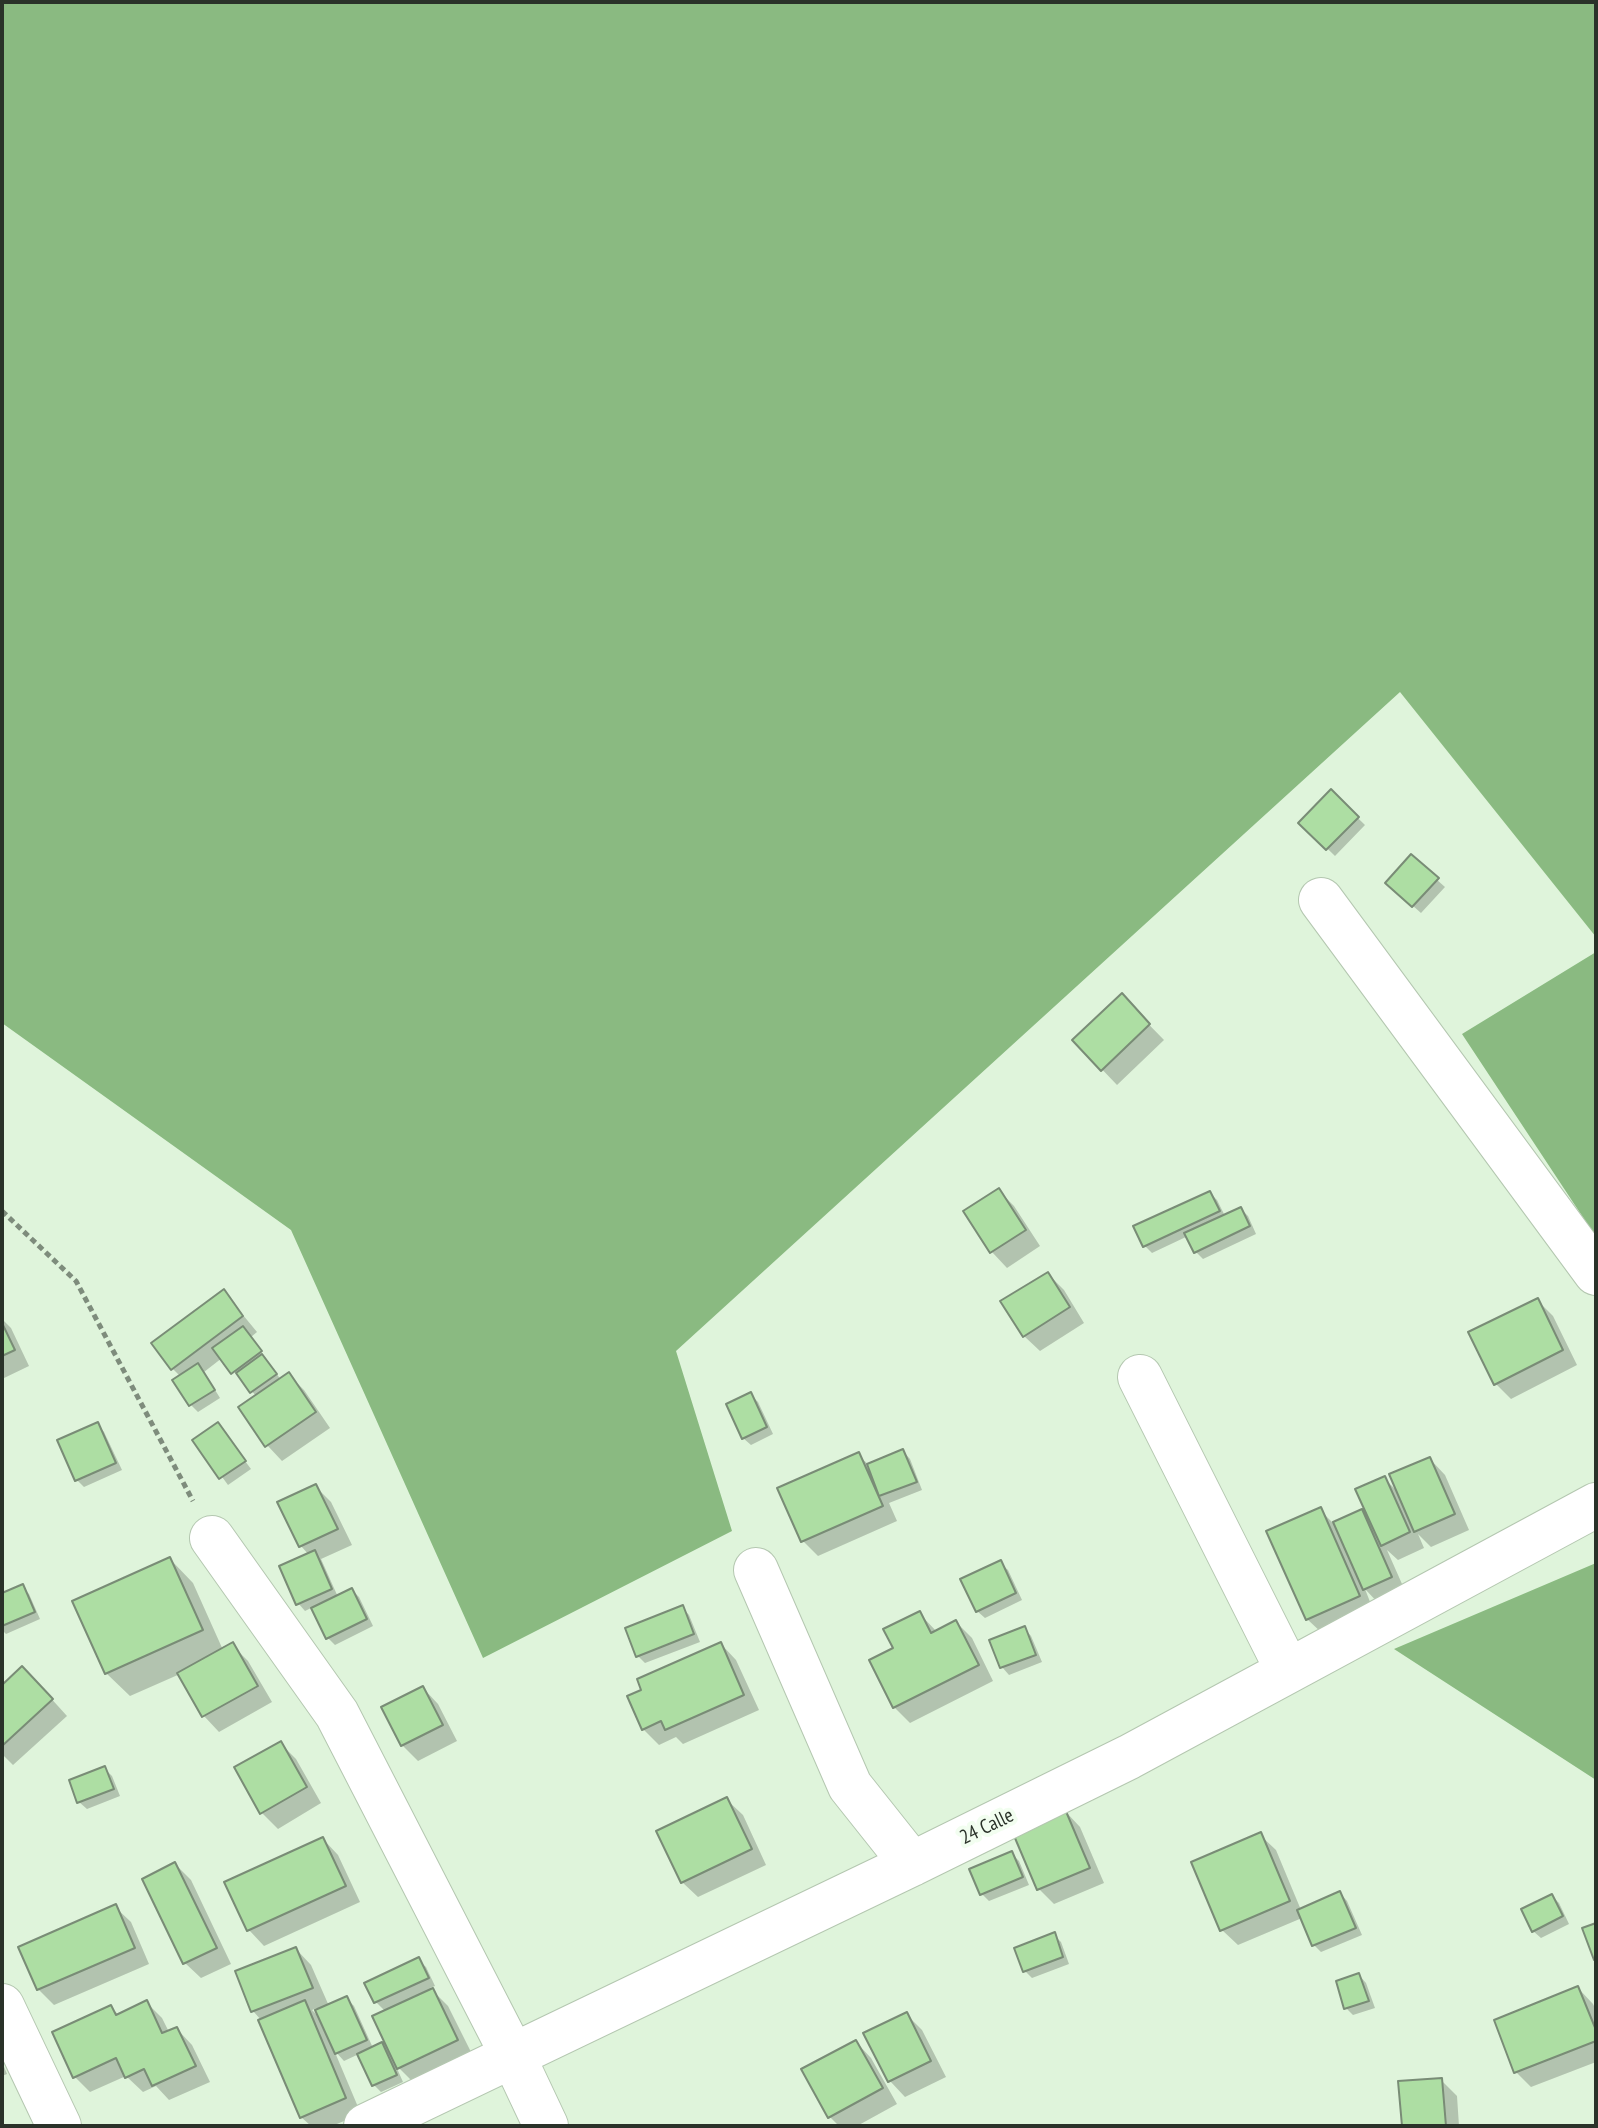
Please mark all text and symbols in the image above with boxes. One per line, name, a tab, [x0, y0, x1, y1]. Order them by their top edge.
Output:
street label: 24 Calle	[956, 1804, 1018, 1850]

